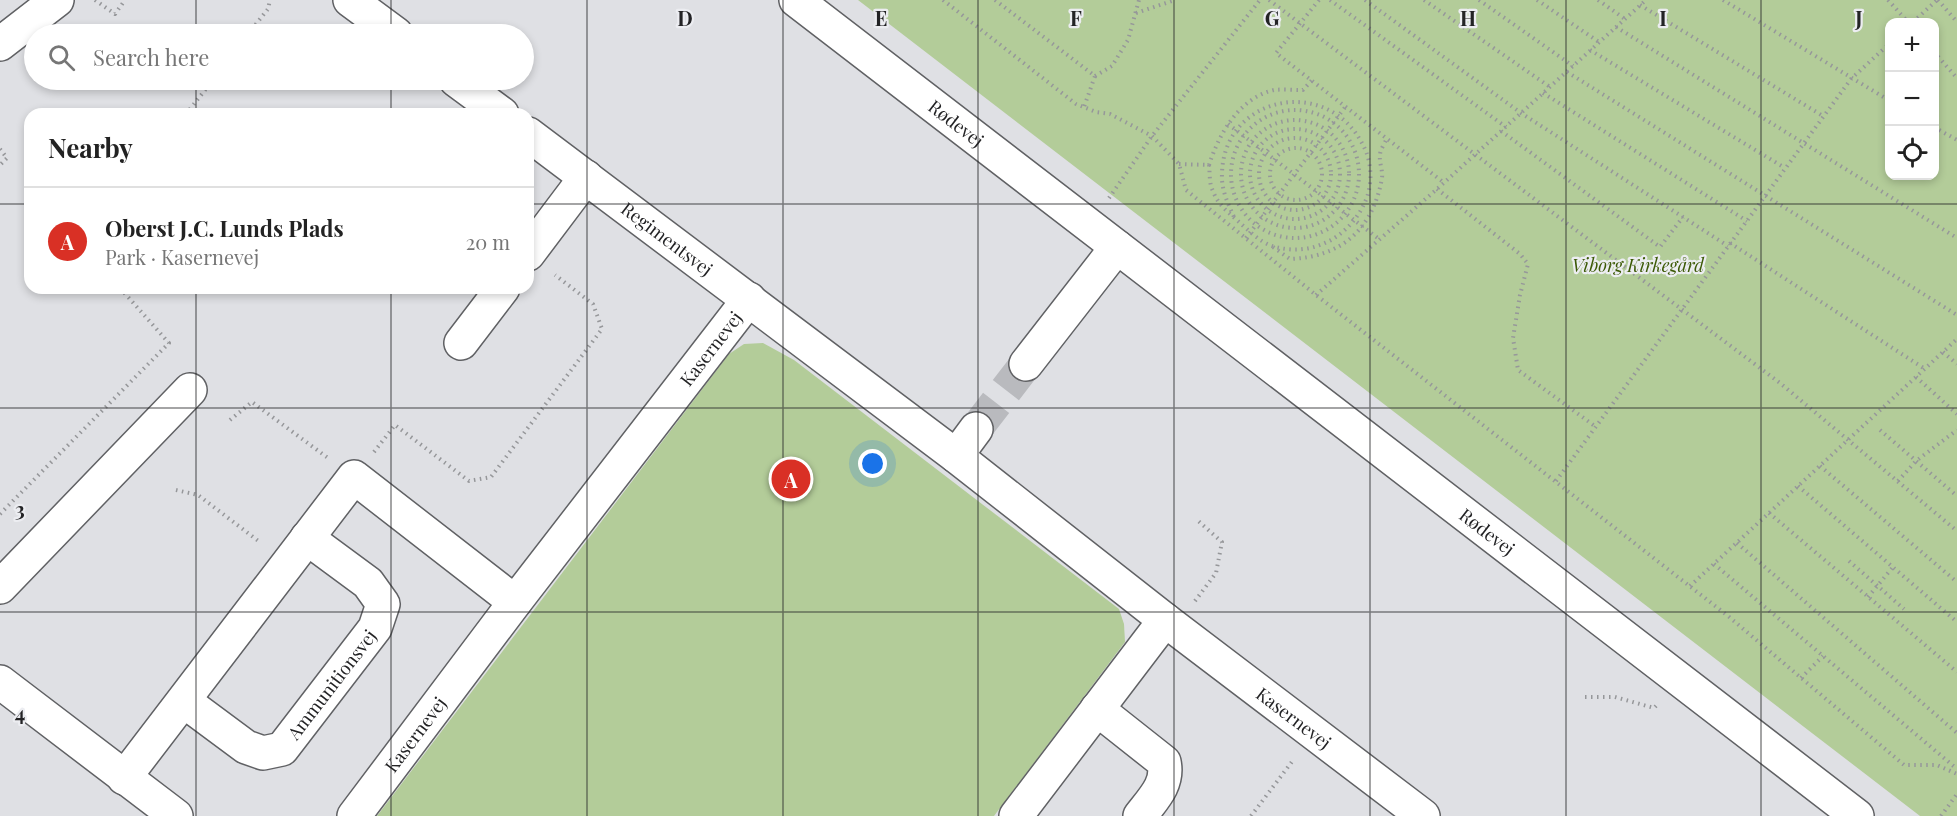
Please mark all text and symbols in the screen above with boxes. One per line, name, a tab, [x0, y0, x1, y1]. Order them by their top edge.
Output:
text: D	[677, 4, 693, 31]
text: E	[875, 4, 887, 31]
text: F	[1070, 4, 1082, 31]
text: G	[1265, 4, 1280, 31]
text: H	[1460, 4, 1476, 31]
text: I	[1659, 4, 1667, 31]
text: J	[1854, 4, 1863, 31]
map controls	[1885, 18, 1939, 180]
button: +	[1885, 18, 1939, 72]
search box	[24, 24, 534, 90]
icon: search	[45, 41, 78, 74]
text: Search here	[93, 42, 209, 72]
button: −	[1885, 72, 1939, 126]
street label: Rødevej	[924, 94, 989, 152]
button: locate	[1885, 126, 1939, 180]
text: Nearby	[48, 130, 133, 165]
street label: Regimentsvej	[617, 196, 718, 281]
text: Oberst J.C. Lunds Plads	[105, 213, 344, 243]
text: A	[61, 228, 74, 255]
text: 20 m	[466, 228, 510, 255]
text: Park · Kasernevej	[105, 243, 259, 270]
park label: Viborg Kirkegård	[1572, 253, 1705, 277]
street label: Kasernevej	[674, 306, 747, 391]
your location	[858, 449, 887, 478]
pin: A	[772, 456, 810, 502]
text: 3	[15, 495, 25, 522]
street label: Rødevej	[1455, 503, 1520, 561]
street label: Ammunitionsvej	[281, 625, 382, 745]
street label: Kasernevej	[1251, 682, 1336, 754]
street label: Kasernevej	[379, 692, 451, 777]
text: 4	[15, 699, 25, 726]

